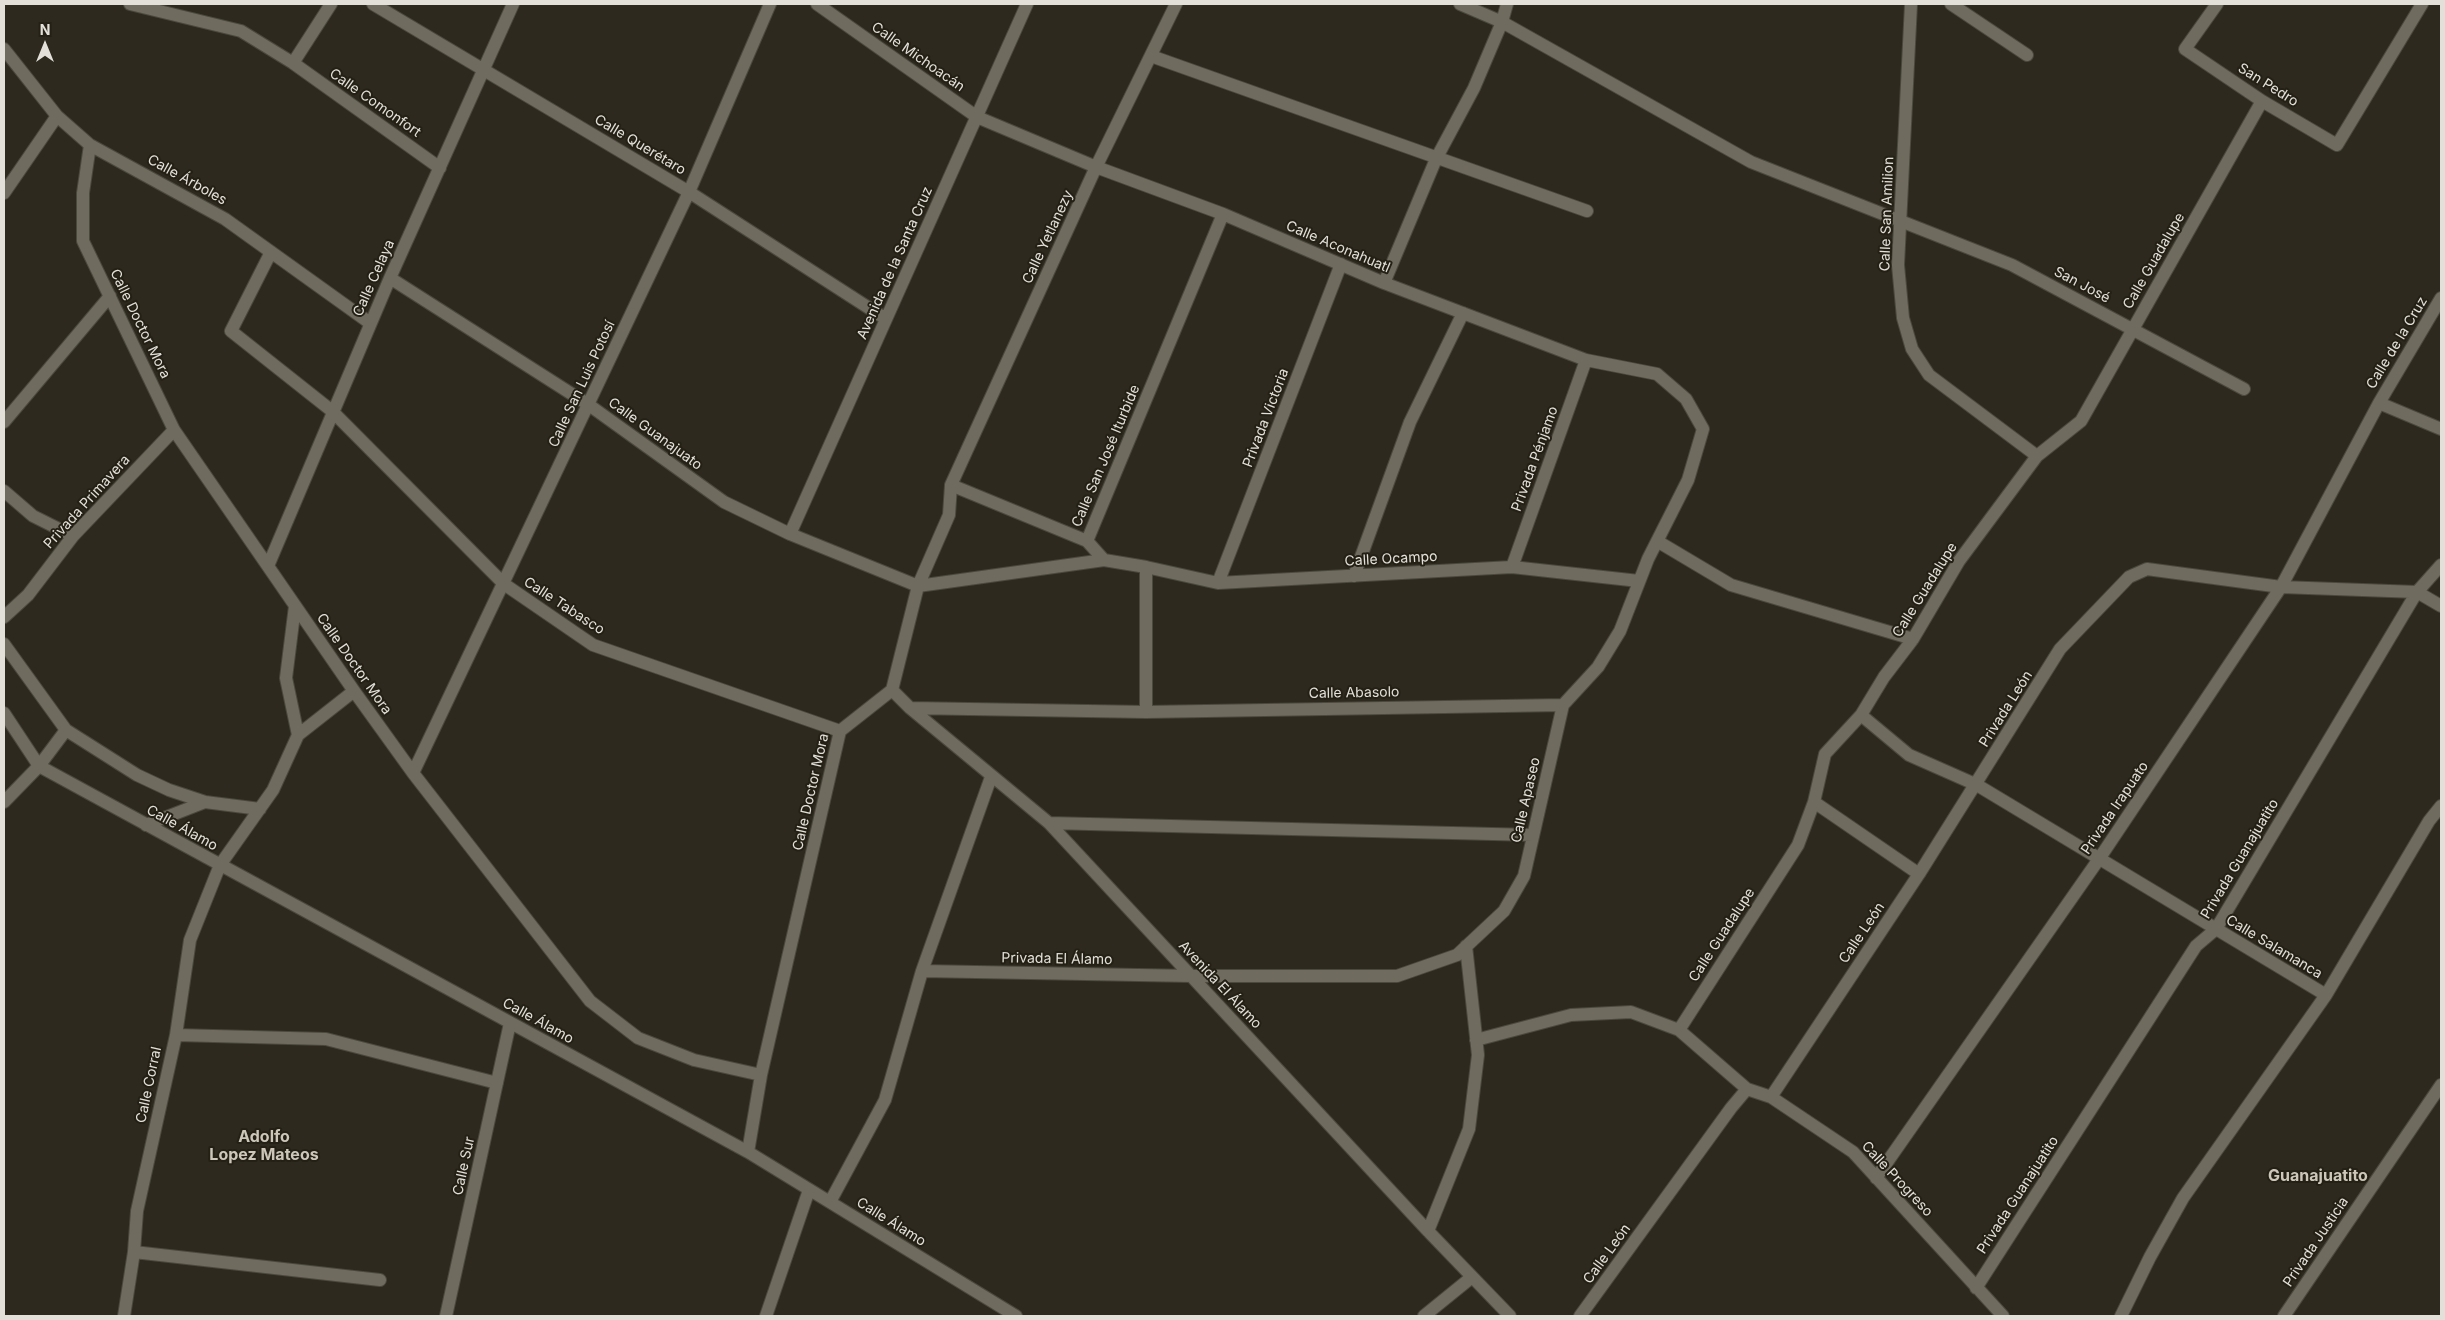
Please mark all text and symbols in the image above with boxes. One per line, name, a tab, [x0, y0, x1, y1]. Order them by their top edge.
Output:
street label: Calle Michoacán	[868, 19, 968, 95]
north arrow	[20, 20, 70, 70]
text: N	[40, 21, 50, 38]
street label: San Pedro	[2235, 60, 2301, 110]
street label: Calle Comonfort	[326, 65, 424, 141]
street label: Calle Querétaro	[591, 111, 689, 179]
street label: Calle Árboles	[144, 151, 230, 209]
street label: Calle San Amilion	[1877, 156, 1897, 272]
street label: Avenida de la Santa Cruz	[854, 184, 936, 342]
street label: Calle Yetlanezy	[1019, 188, 1077, 286]
street label: Calle Guadalupe	[2120, 210, 2188, 312]
street label: Calle Aconahuatl	[1283, 217, 1393, 277]
street label: Calle Celaya	[350, 237, 398, 319]
street label: San José	[2051, 263, 2113, 307]
street label: Calle Doctor Mora	[106, 267, 174, 381]
street label: Calle de la Cruz	[2363, 294, 2431, 392]
street label: Calle San Luis Potosí	[545, 318, 619, 450]
street label: Privada Victoria	[1239, 366, 1293, 470]
street label: Calle San José Iturbide	[1068, 382, 1144, 530]
street label: Calle Guanajuato	[605, 394, 705, 474]
street label: Privada Pénjamo	[1508, 404, 1562, 514]
street label: Privada Primavera	[40, 452, 134, 552]
street label: Calle Guadalupe	[1889, 540, 1961, 640]
street label: Calle Ocampo	[1344, 548, 1438, 570]
street label: Calle Tabasco	[520, 574, 608, 638]
street label: Calle Doctor Mora	[313, 610, 395, 718]
street label: Privada León	[1976, 668, 2036, 750]
street label: Calle Abasolo	[1308, 684, 1400, 702]
street label: Calle Doctor Mora	[789, 732, 833, 852]
street label: Calle Apaseo	[1508, 756, 1544, 844]
street label: Privada Irapuato	[2078, 758, 2152, 858]
street label: Privada Guanajuatito	[2198, 796, 2282, 922]
street label: Calle Álamo	[144, 802, 220, 854]
street label: Calle Guadalupe	[1685, 885, 1759, 985]
street label: Calle León	[1836, 899, 1888, 967]
street label: Calle Salamanca	[2223, 912, 2325, 982]
street label: Avenida El Álamo	[1175, 938, 1265, 1032]
street label: Privada El Álamo	[1001, 950, 1113, 968]
street label: Calle Álamo	[500, 995, 576, 1047]
street label: Calle Corral	[133, 1045, 165, 1125]
district label: Adolfo Lopez Mateos	[209, 1127, 319, 1165]
street label: Privada Guanajuatito	[1974, 1133, 2062, 1257]
street label: Calle Sur	[450, 1135, 478, 1197]
street label: Calle Progreso	[1858, 1138, 1936, 1220]
district label: Guanajuatito	[2268, 1166, 2368, 1186]
street label: Calle Álamo	[853, 1194, 929, 1250]
street label: Privada Justicia	[2280, 1194, 2352, 1290]
street label: Calle León	[1580, 1221, 1634, 1287]

